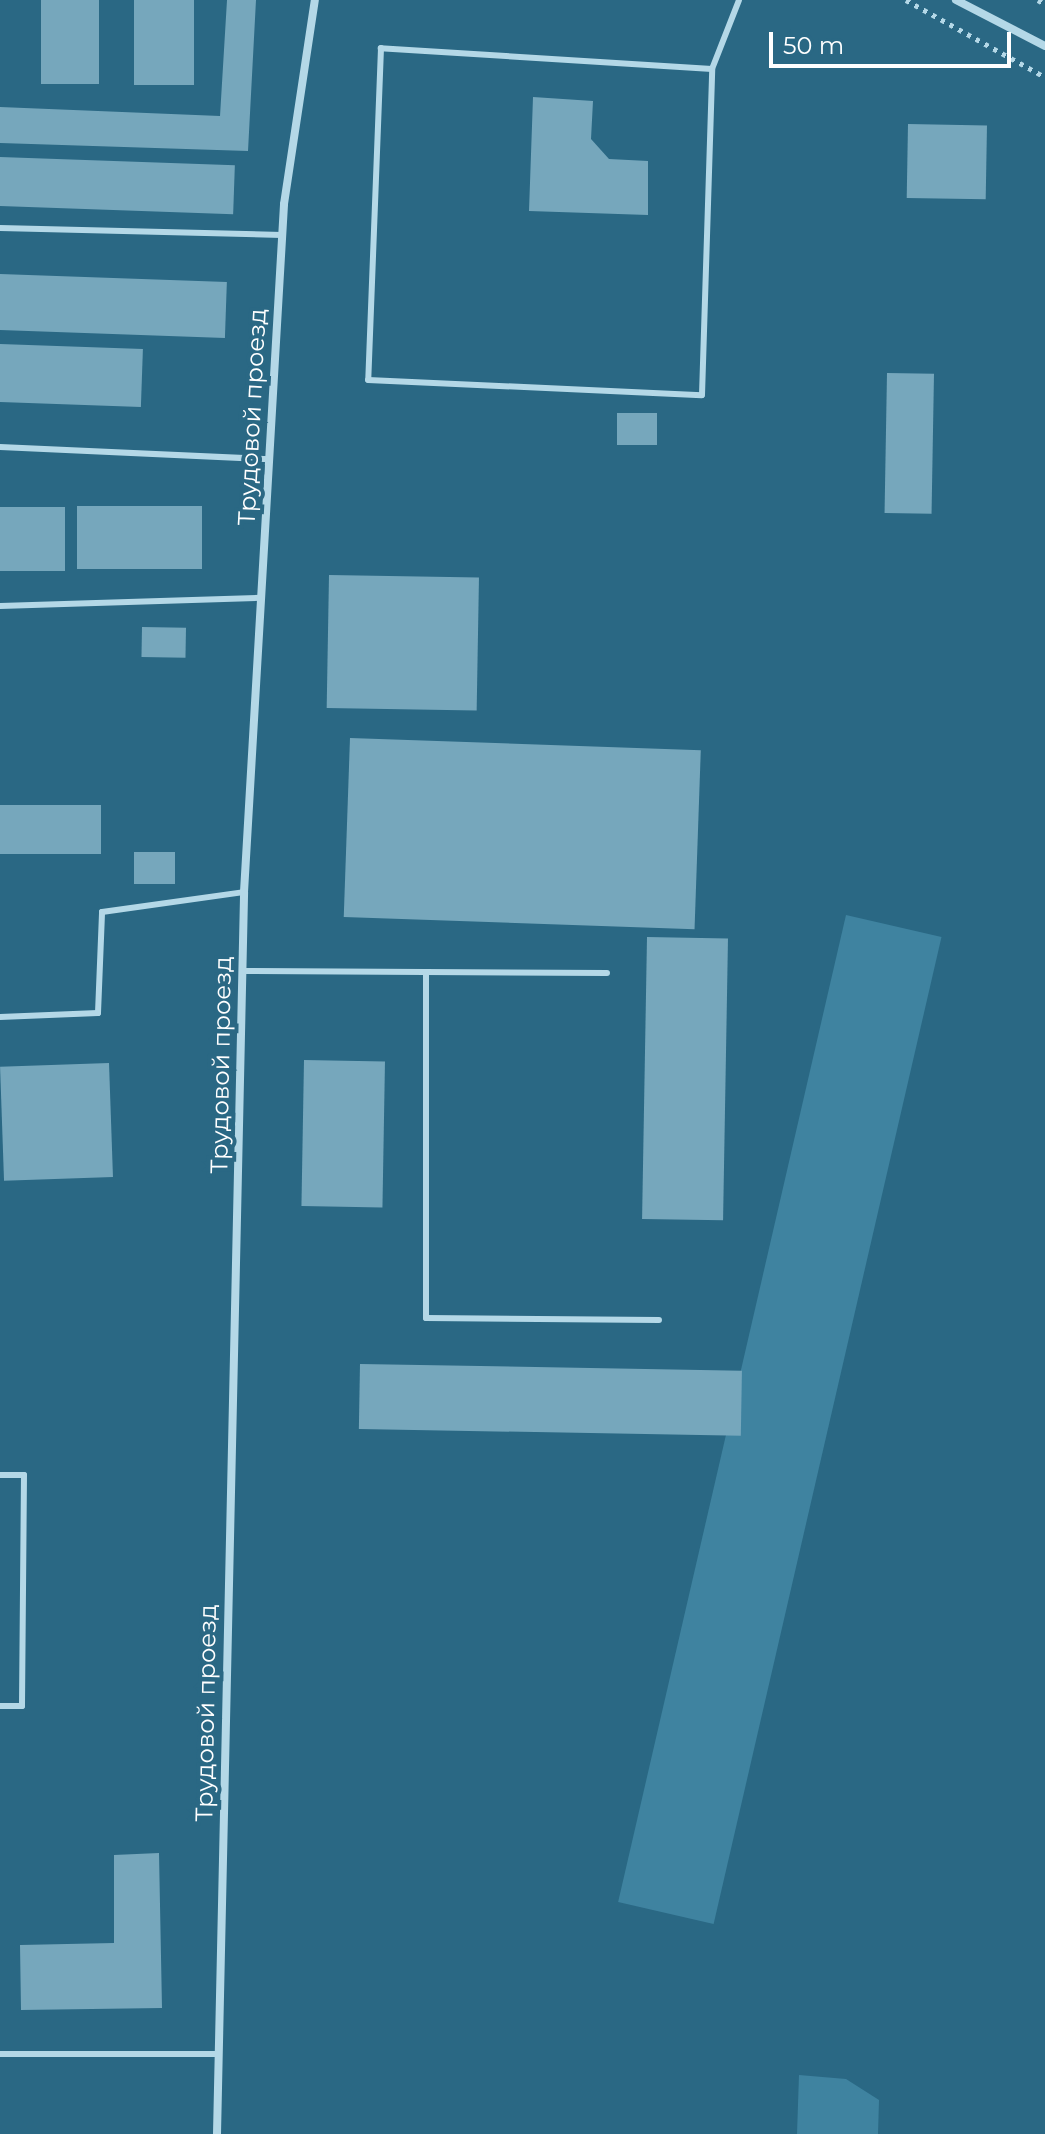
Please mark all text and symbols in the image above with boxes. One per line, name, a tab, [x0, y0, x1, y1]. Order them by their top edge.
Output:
scale bar	[773, 16, 1015, 66]
text: 50 m	[783, 31, 844, 60]
street label: Трудовой проезд	[232, 308, 272, 526]
street label: Трудовой проезд	[205, 956, 237, 1174]
street label: Трудовой проезд	[190, 1604, 222, 1822]

